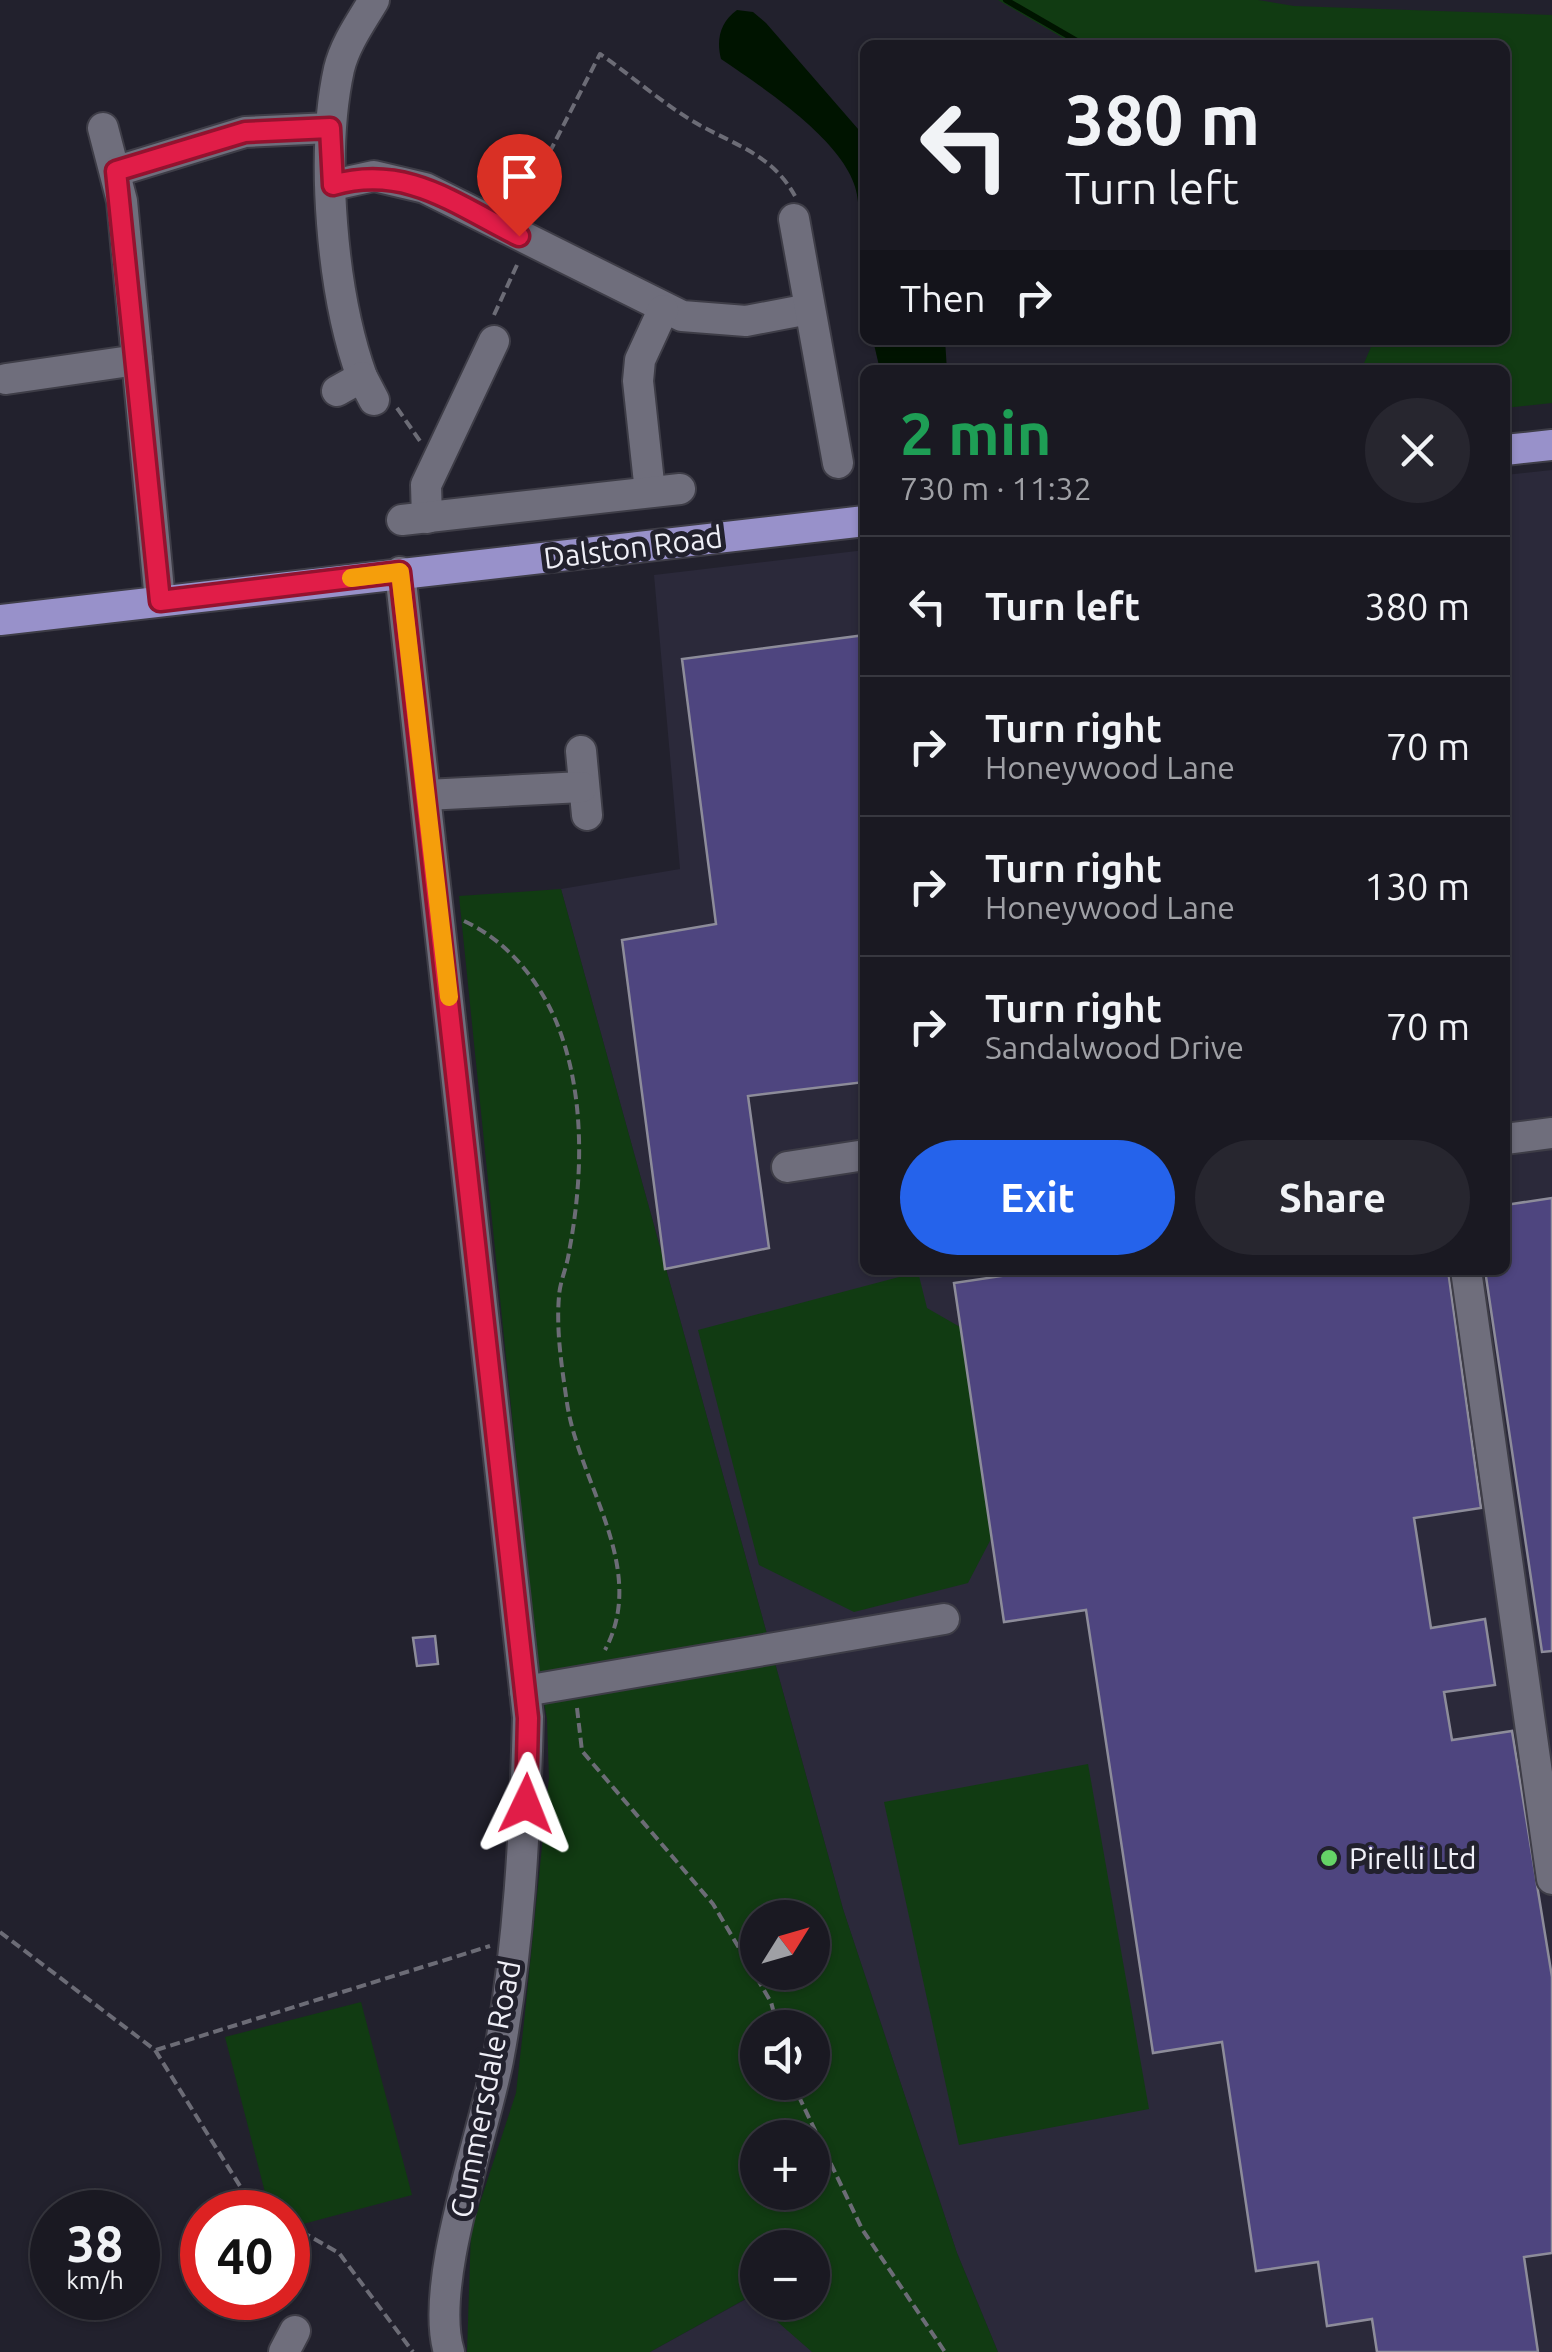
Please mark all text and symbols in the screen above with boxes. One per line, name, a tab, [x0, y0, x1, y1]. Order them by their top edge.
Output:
icon: left	[900, 80, 1030, 210]
text: 380 m	[1065, 80, 1260, 158]
pin	[477, 134, 562, 237]
icon: arrive	[492, 149, 547, 204]
text: Turn left	[1065, 162, 1239, 213]
icon: right	[1006, 270, 1061, 325]
text: Then	[900, 277, 986, 319]
button: close	[1365, 398, 1470, 503]
text: 2 min	[900, 399, 1052, 466]
text: 730 m · 11:32	[900, 470, 1092, 506]
street label: Dalston Road	[542, 519, 724, 575]
icon: left	[900, 579, 955, 634]
text: Turn left	[985, 585, 1140, 627]
text: 380 m	[1364, 585, 1470, 627]
text: Turn right	[985, 707, 1162, 749]
icon: right	[900, 719, 955, 774]
text: 70 m	[1386, 725, 1470, 767]
text: Honeywood Lane	[985, 749, 1235, 785]
text: Turn right	[985, 847, 1162, 889]
icon: right	[900, 859, 955, 914]
text: 130 m	[1364, 865, 1470, 907]
text: Honeywood Lane	[985, 889, 1235, 925]
text: Turn right	[985, 987, 1162, 1029]
icon: right	[900, 999, 955, 1054]
text: 70 m	[1386, 1005, 1470, 1047]
text: Sandalwood Drive	[985, 1029, 1244, 1065]
button: Exit	[900, 1140, 1175, 1255]
button: Share	[1195, 1140, 1470, 1255]
position arrow	[474, 1752, 578, 1856]
place label: Pirelli Ltd	[1349, 1841, 1477, 1875]
marker: Pirelli Ltd	[1318, 1847, 1340, 1869]
north arrow	[740, 1900, 830, 1990]
map controls	[740, 1900, 830, 2320]
street label: Cummersdale Road	[443, 1957, 527, 2221]
button: sound	[740, 2010, 830, 2100]
button: +	[740, 2120, 830, 2210]
speed limit sign: 40	[180, 2190, 310, 2320]
text: 38	[67, 2215, 123, 2271]
button: −	[740, 2230, 830, 2320]
text: km/h	[66, 2266, 124, 2294]

